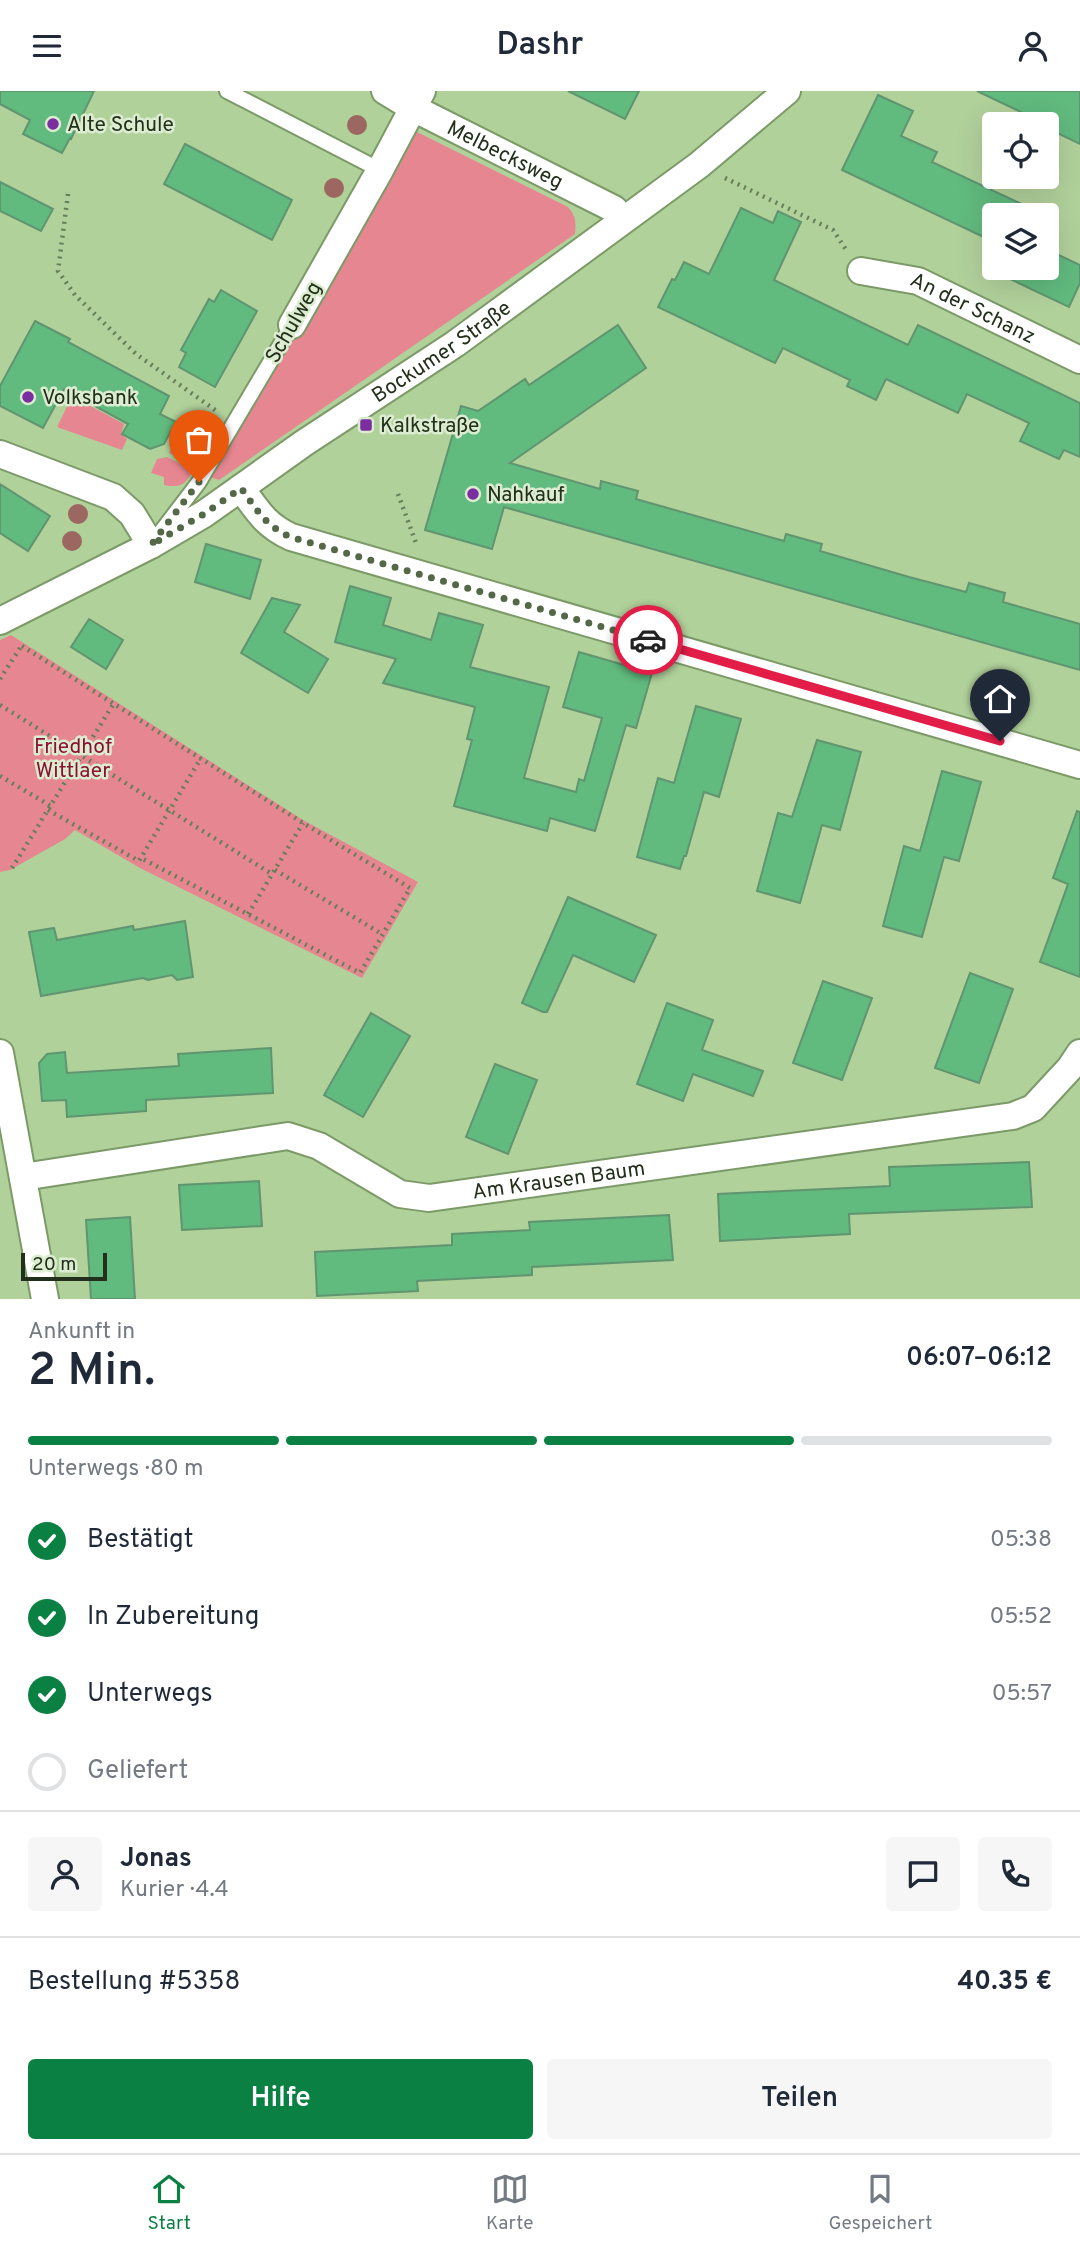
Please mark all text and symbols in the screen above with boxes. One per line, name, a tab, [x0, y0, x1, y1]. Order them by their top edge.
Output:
text: Dashr	[497, 26, 583, 66]
icon: menu	[28, 27, 66, 65]
icon: person	[1014, 27, 1052, 65]
place label: Alte Schule	[67, 112, 174, 139]
map controls	[982, 112, 1059, 280]
button: locate	[982, 112, 1059, 189]
street label: Melbecksweg	[442, 115, 567, 196]
marker: Alte Schule	[45, 116, 61, 132]
button: layers	[982, 203, 1059, 280]
street label: An der Schanz	[905, 267, 1039, 351]
street label: Schulweg	[260, 277, 329, 369]
street label: Bockumer Straße	[367, 295, 517, 410]
place label: Volksbank	[42, 385, 138, 412]
marker: Volksbank	[20, 389, 36, 405]
pin	[169, 410, 229, 482]
place label: Kalkstraße	[380, 413, 479, 440]
marker: Kalkstraße	[358, 417, 374, 433]
icon: bag	[180, 421, 218, 459]
place label: Nahkauf	[487, 482, 565, 509]
marker: Nahkauf	[465, 486, 481, 502]
courier	[613, 605, 683, 675]
icon: car	[629, 621, 667, 659]
pin	[970, 669, 1030, 741]
icon: home	[981, 680, 1019, 718]
park label: Friedhof Wittlaer	[34, 734, 112, 785]
street label: Am Krausen Baum	[471, 1156, 647, 1207]
scale bar	[21, 1250, 107, 1282]
text: 20 m	[32, 1253, 76, 1277]
text: Ankunft in	[28, 1318, 135, 1347]
text: 06:07–06:12	[906, 1342, 1052, 1375]
text: 2 Min.	[28, 1343, 155, 1402]
text: Unterwegs · 80 m	[28, 1455, 204, 1484]
icon: check	[28, 1522, 66, 1560]
text: Bestätigt	[87, 1524, 194, 1557]
text: 05:38	[990, 1526, 1052, 1555]
icon: check	[28, 1599, 66, 1637]
text: In Zubereitung	[87, 1601, 259, 1634]
text: 05:52	[990, 1603, 1052, 1632]
icon: check	[28, 1676, 66, 1714]
text: Unterwegs	[87, 1678, 213, 1711]
text: 05:57	[992, 1680, 1052, 1709]
text: Geliefert	[87, 1755, 188, 1788]
button: person	[28, 1837, 102, 1911]
button: chat	[886, 1837, 960, 1911]
button: phone	[978, 1837, 1052, 1911]
text: Jonas	[120, 1843, 192, 1876]
text: Kurier · 4.4	[120, 1876, 229, 1905]
text: Bestellung #5358	[28, 1966, 240, 1999]
text: 40.35 €	[957, 1966, 1052, 1999]
button: Hilfe	[28, 2059, 533, 2139]
button: Teilen	[547, 2059, 1052, 2139]
tab: Start	[148, 2170, 191, 2236]
tab: Karte	[486, 2170, 533, 2236]
tab: Gespeichert	[829, 2170, 932, 2236]

